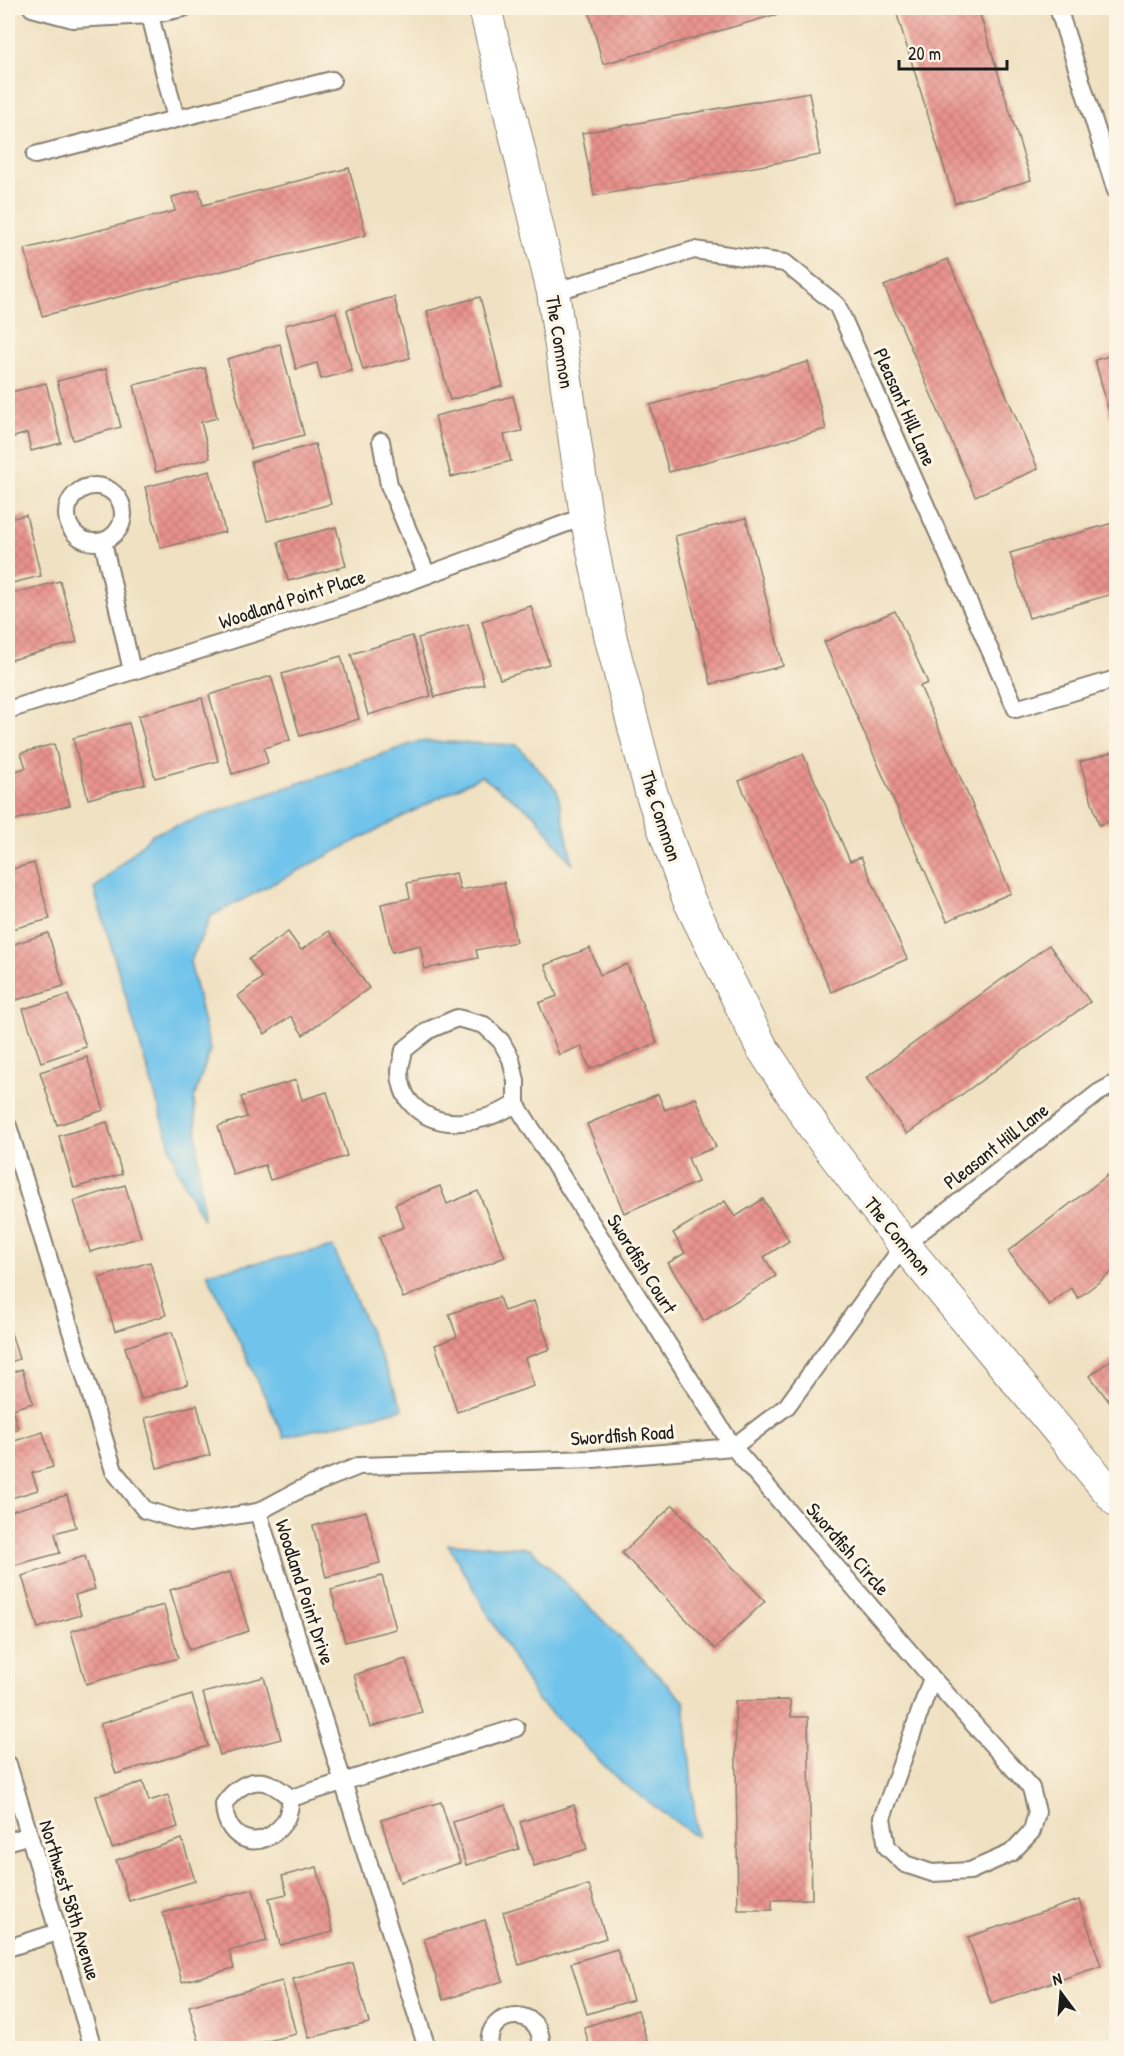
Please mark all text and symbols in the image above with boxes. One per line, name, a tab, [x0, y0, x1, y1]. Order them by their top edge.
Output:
scale bar	[899, 33, 1007, 71]
text: 20 m	[908, 41, 941, 66]
street label: The Common	[540, 294, 581, 390]
street label: Pleasant Hill Lane	[867, 344, 943, 470]
street label: Woodland Point Place	[215, 562, 368, 635]
street label: The Common	[634, 767, 689, 865]
street label: Pleasant Hill Lane	[938, 1096, 1054, 1195]
street label: The Common	[858, 1191, 938, 1281]
street label: Swordfish Court	[601, 1209, 684, 1319]
street label: Swordfish Road	[569, 1417, 675, 1452]
street label: Swordfish Circle	[801, 1496, 896, 1601]
street label: Woodland Point Drive	[269, 1516, 342, 1668]
street label: Northwest 58th Avenue	[33, 1817, 108, 1983]
north arrow	[1031, 1963, 1091, 2023]
text: N	[1050, 1967, 1064, 1990]

